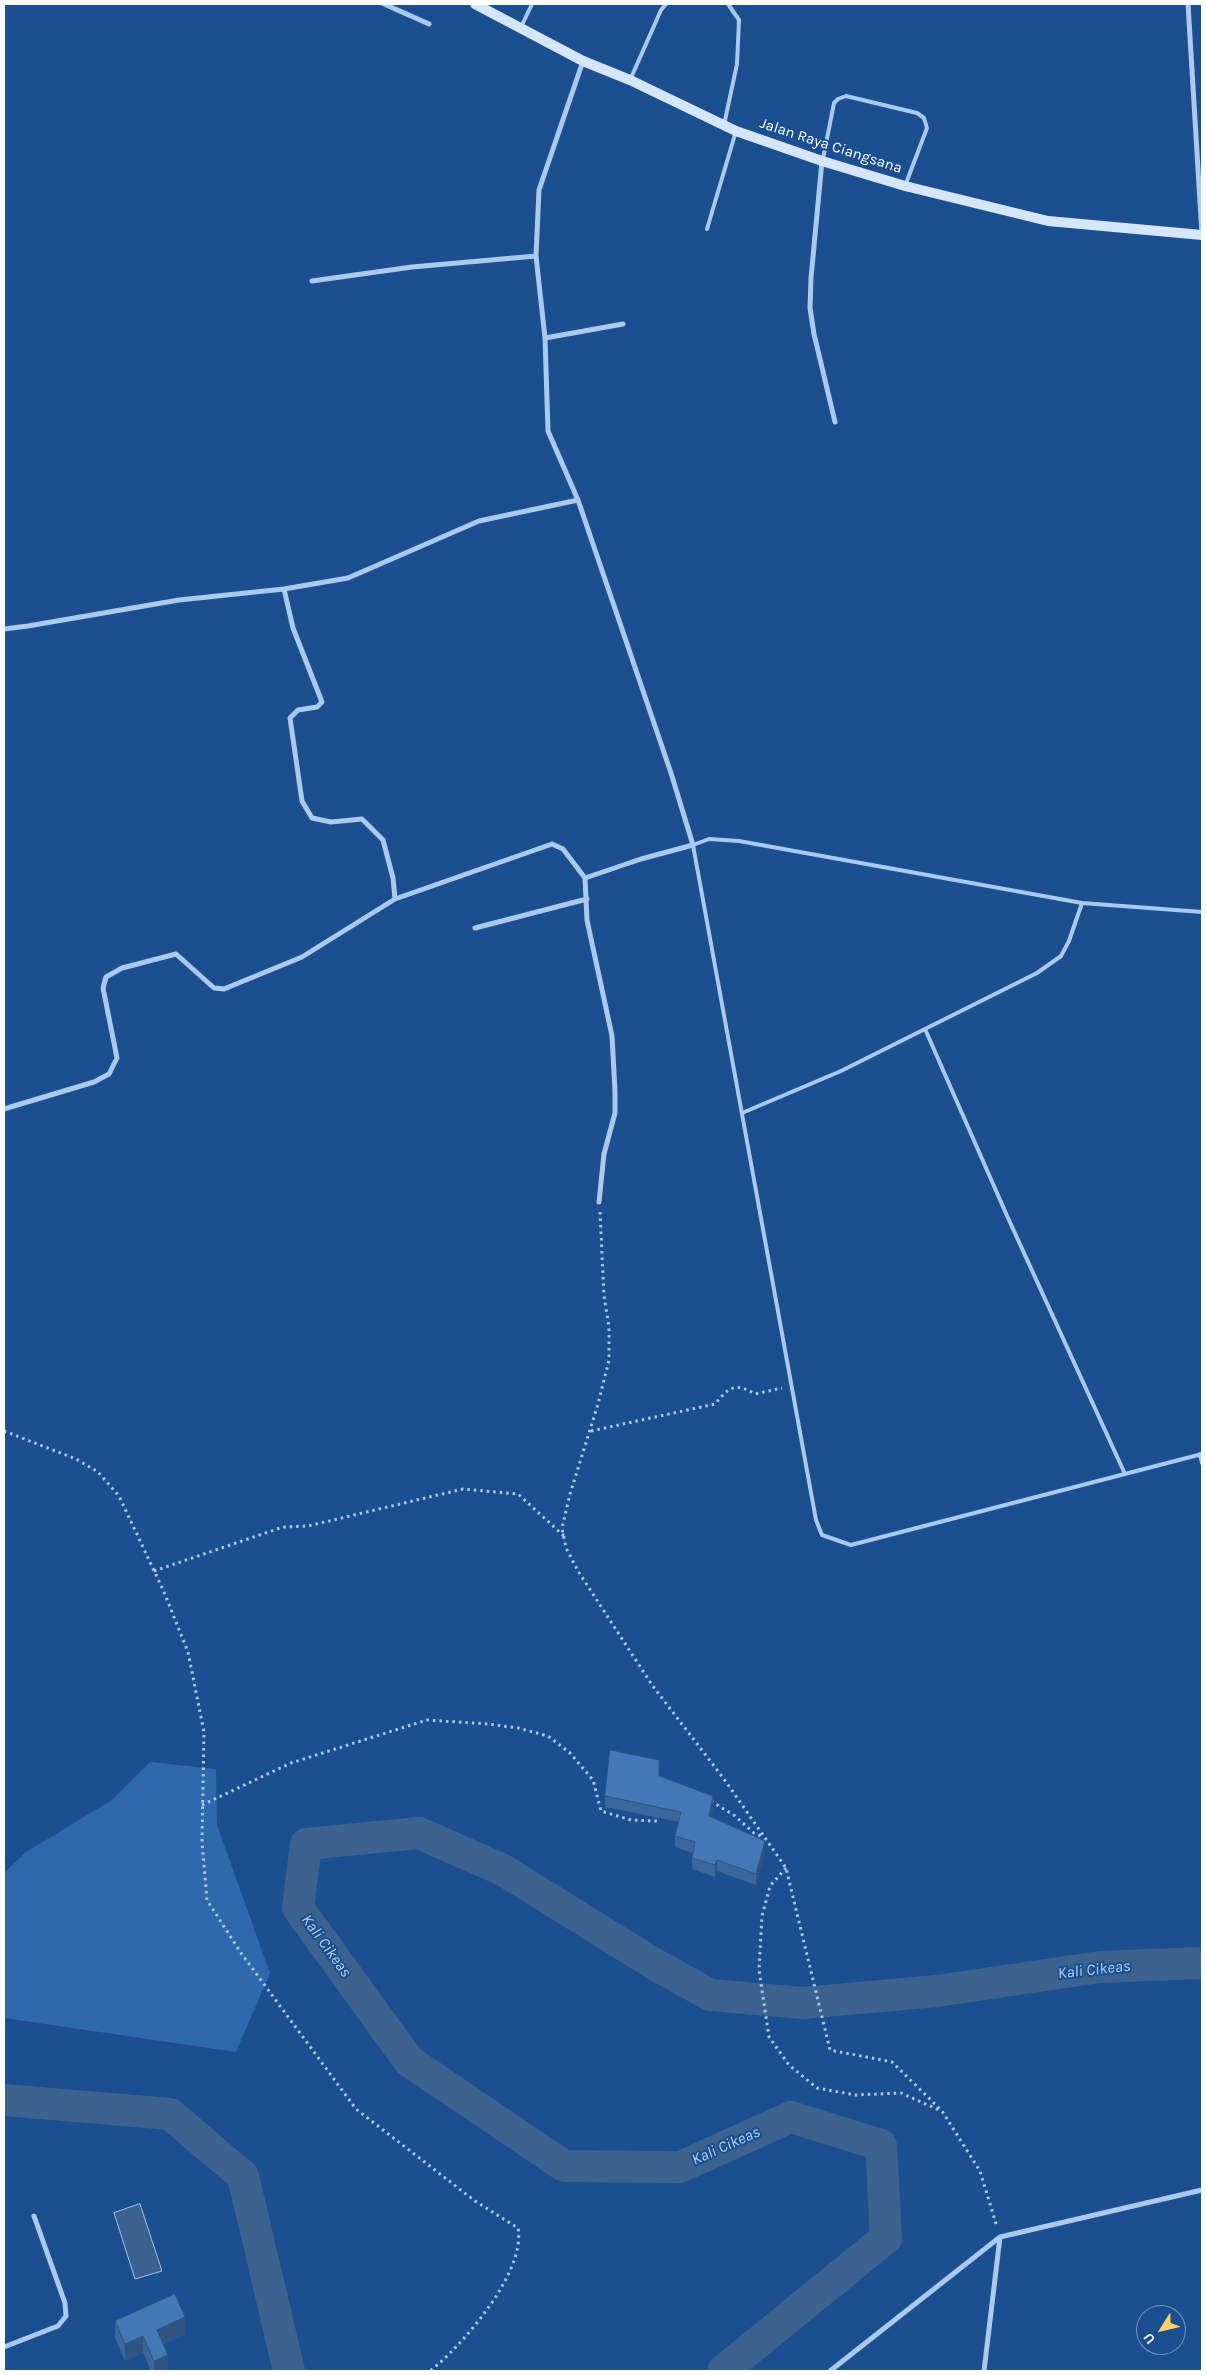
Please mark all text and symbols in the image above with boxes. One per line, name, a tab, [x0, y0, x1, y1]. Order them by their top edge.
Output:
street label: Jalan Raya Ciangsana	[758, 114, 904, 178]
water label: Kali Cikeas	[297, 1911, 355, 1981]
water label: Kali Cikeas	[1057, 1957, 1131, 1983]
water label: Kali Cikeas	[689, 2122, 763, 2170]
north arrow	[1136, 2305, 1186, 2355]
text: U	[1140, 2330, 1159, 2347]

